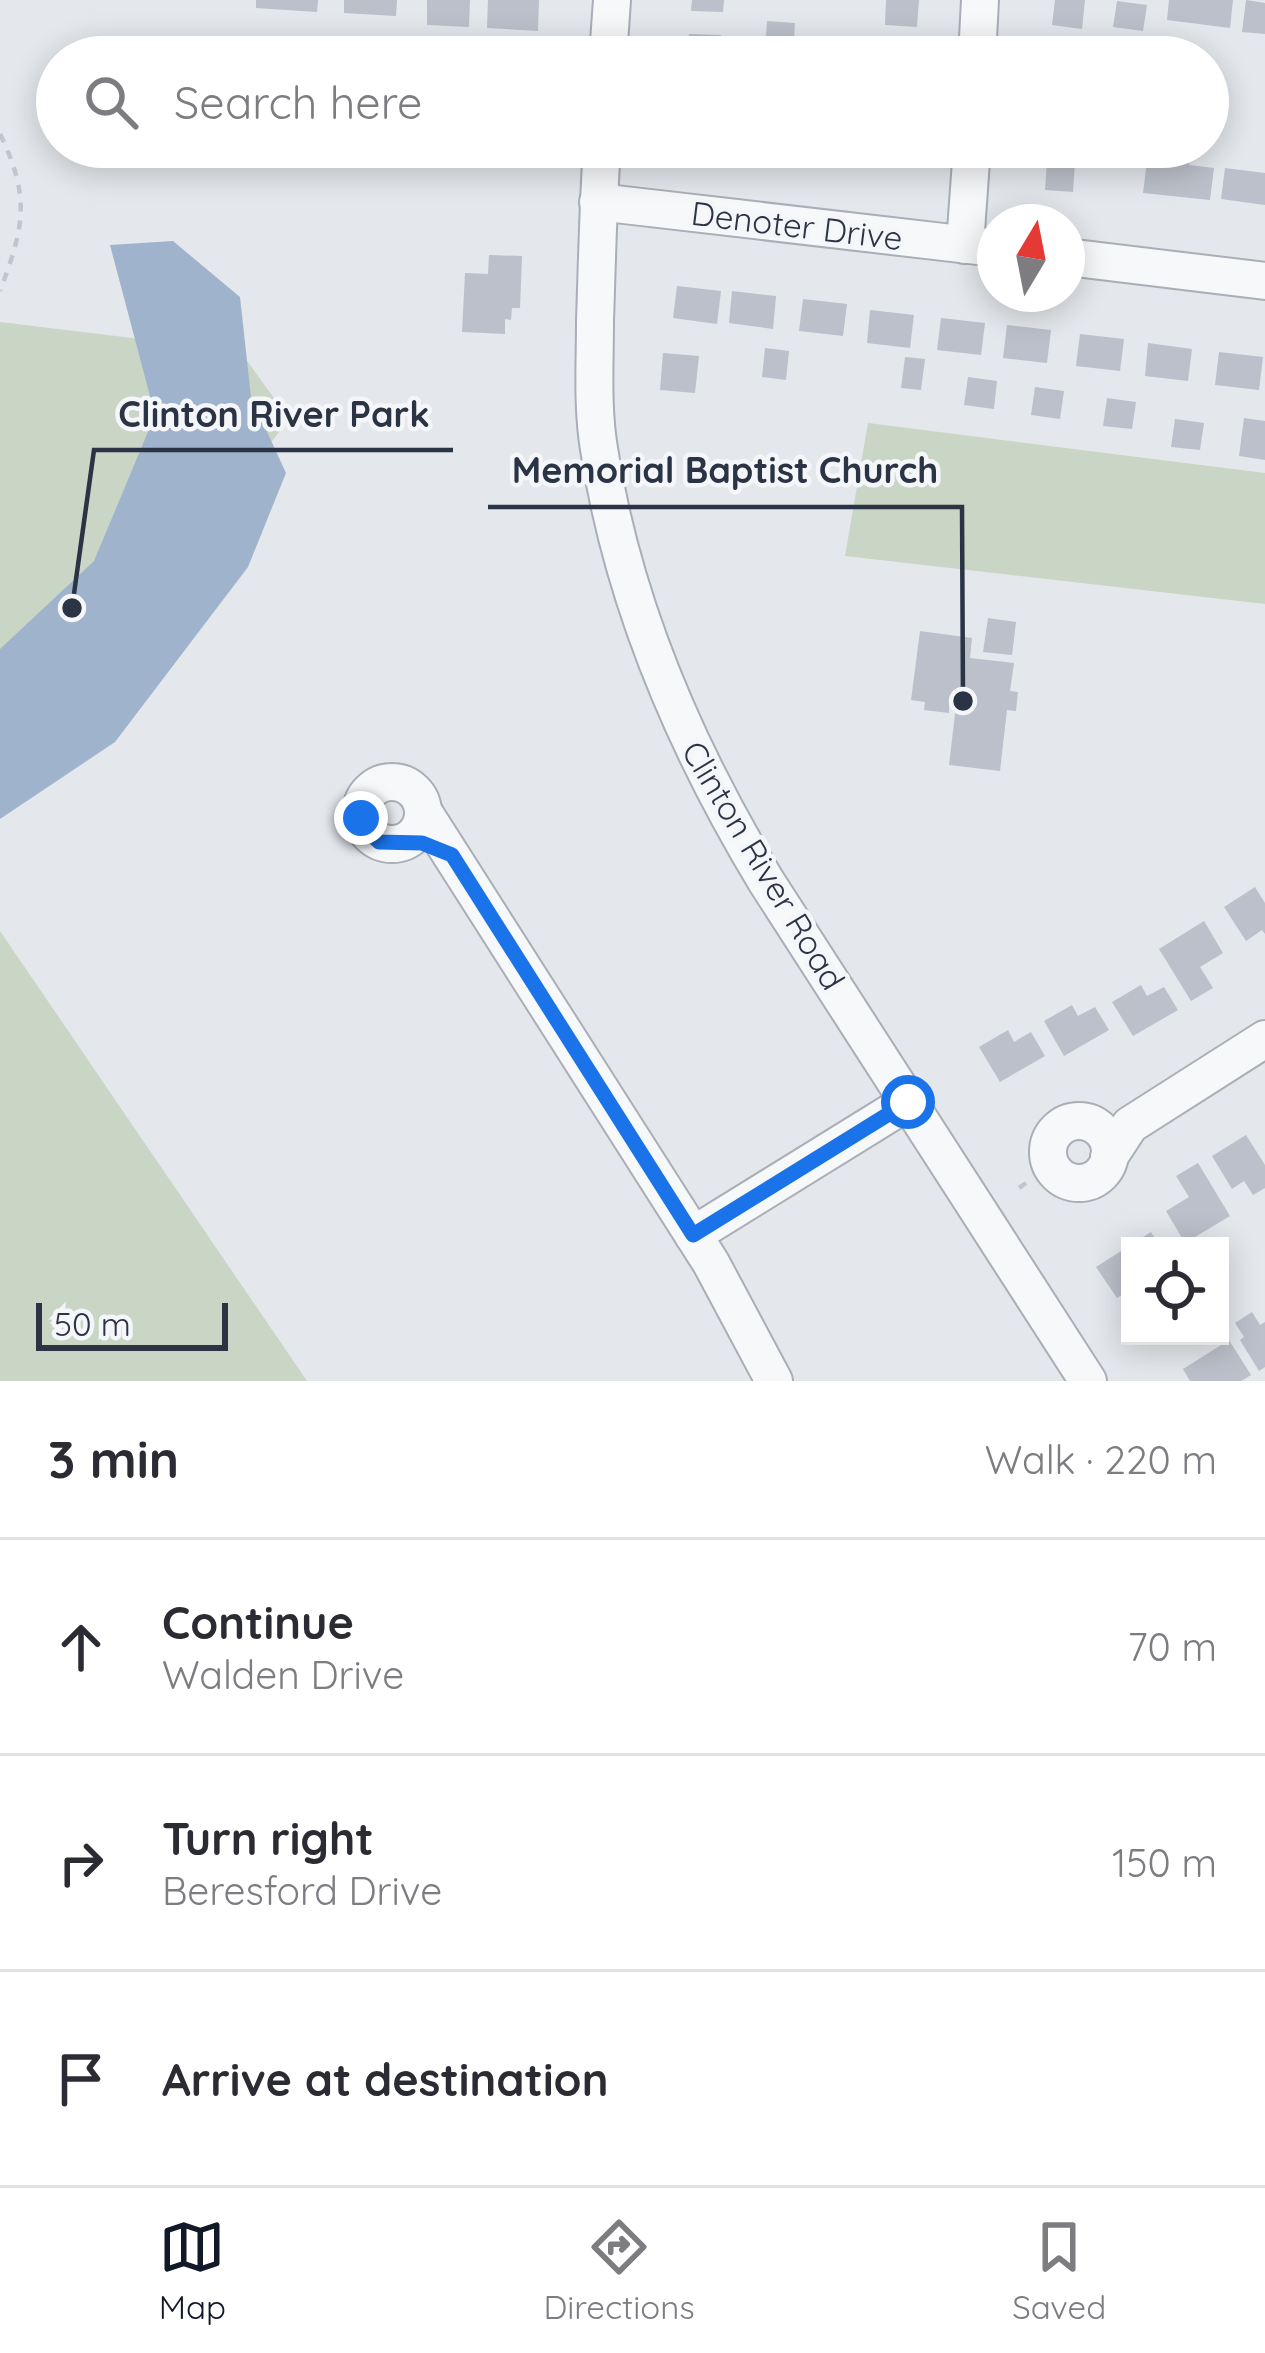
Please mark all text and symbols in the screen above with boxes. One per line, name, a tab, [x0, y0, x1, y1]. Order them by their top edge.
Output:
search box	[36, 36, 1229, 168]
icon: search	[78, 69, 144, 135]
text: Search here	[174, 74, 422, 130]
street label: Denoter Drive	[689, 192, 905, 258]
north arrow	[977, 204, 1085, 312]
callout: Clinton River Park	[94, 378, 453, 450]
text: Clinton River Park	[118, 391, 430, 436]
callout: Memorial Baptist Church	[488, 435, 962, 507]
text: Memorial Baptist Church	[512, 447, 938, 492]
street label: Clinton River Road	[674, 733, 854, 997]
route end	[334, 791, 388, 845]
route start	[881, 1075, 935, 1129]
map controls	[1121, 1237, 1229, 1345]
button: locate	[1121, 1237, 1229, 1345]
scale bar	[36, 1297, 228, 1350]
text: 50 m	[54, 1303, 131, 1344]
text: 3 min	[48, 1427, 179, 1491]
text: Walk · 220 m	[985, 1435, 1217, 1484]
text: Continue	[162, 1594, 354, 1650]
icon: ahead	[48, 1614, 114, 1680]
text: 70 m	[1128, 1622, 1217, 1671]
text: Walden Drive	[162, 1650, 404, 1699]
text: Turn right	[162, 1810, 374, 1866]
icon: right	[48, 1830, 114, 1896]
text: 150 m	[1112, 1838, 1217, 1887]
text: Beresford Drive	[162, 1866, 442, 1915]
icon: arrive	[48, 2046, 114, 2112]
text: Arrive at destination	[162, 2051, 608, 2107]
tab: Map	[159, 2214, 226, 2327]
tab: Directions	[543, 2214, 695, 2327]
tab: Saved	[1012, 2214, 1106, 2327]

